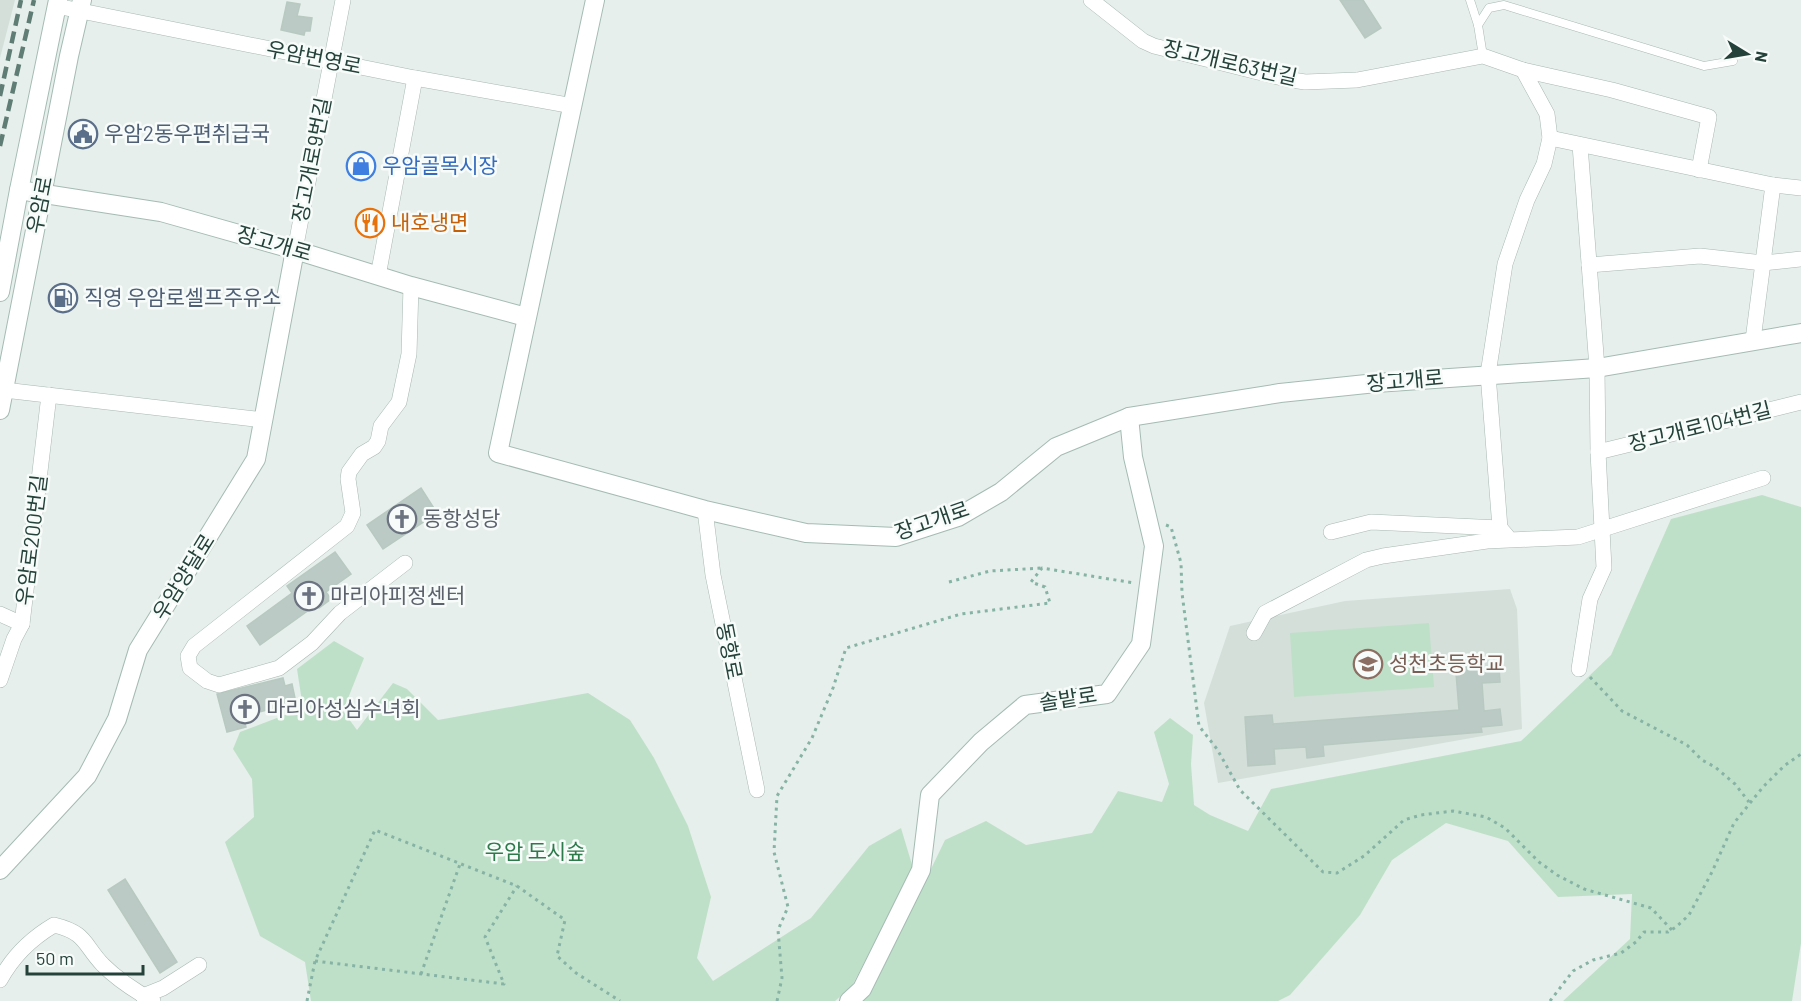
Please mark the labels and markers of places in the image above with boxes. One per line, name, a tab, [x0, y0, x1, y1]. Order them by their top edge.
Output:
public building icon: 우암2동우편취급국	[67, 118, 99, 150]
place label: 우암2동우편취급국	[104, 120, 270, 145]
shop icon: 우암골목시장	[345, 150, 377, 182]
place label: 우암골목시장	[382, 152, 498, 177]
restaurant icon: 내호냉면	[354, 207, 386, 239]
place label: 내호냉면	[391, 209, 468, 234]
fuel station icon: 직영 우암로셀프주유소	[47, 282, 79, 314]
place label: 직영 우암로셀프주유소	[84, 284, 281, 309]
church icon: 동항성당	[386, 503, 418, 535]
place label: 동항성당	[423, 505, 500, 530]
church icon: 마리아피정센터	[293, 580, 325, 612]
place label: 마리아피정센터	[330, 582, 465, 607]
school or university icon: 성천초등학교	[1352, 648, 1384, 680]
place label: 성천초등학교	[1389, 650, 1505, 675]
church icon: 마리아성심수녀회	[229, 693, 261, 725]
place label: 마리아성심수녀회	[266, 695, 421, 720]

